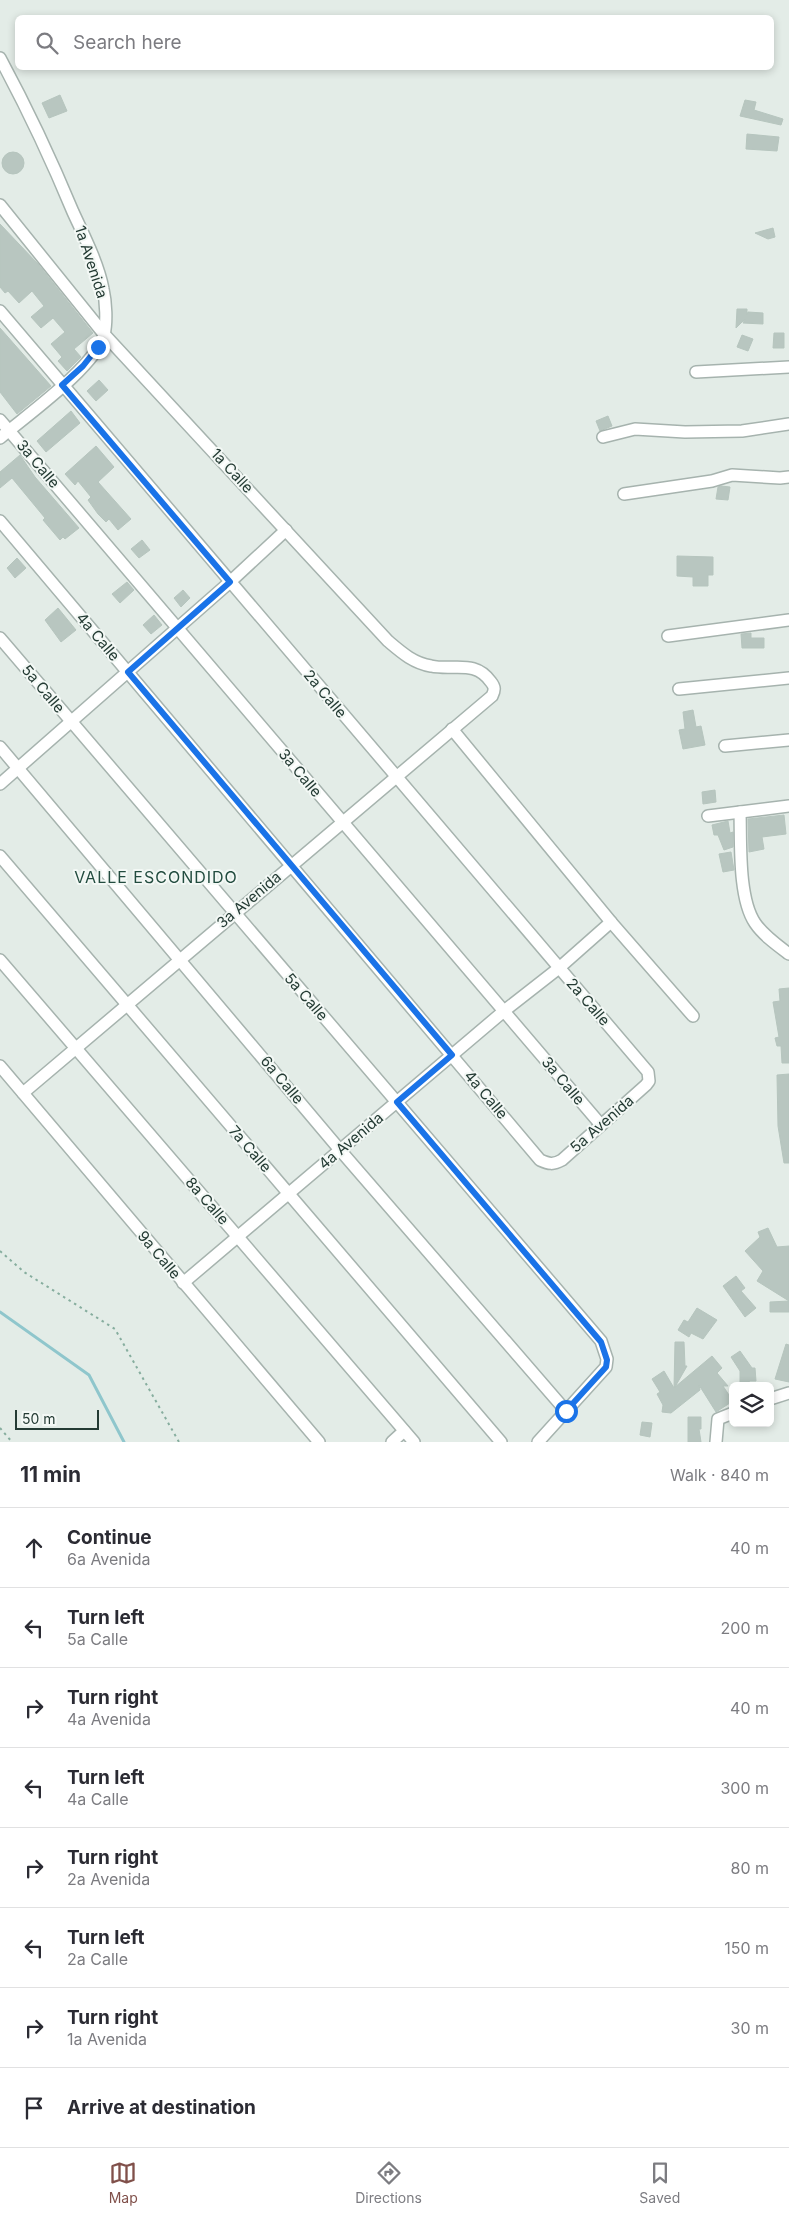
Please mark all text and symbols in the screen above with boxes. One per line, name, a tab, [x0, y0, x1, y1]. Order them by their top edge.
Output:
search box	[15, 15, 774, 70]
icon: search	[33, 29, 61, 57]
text: Search here	[73, 31, 182, 54]
street label: 1a Avenida	[71, 223, 112, 300]
route end	[87, 336, 110, 359]
street label: 3a Calle	[13, 436, 64, 492]
street label: 1a Calle	[207, 444, 258, 497]
street label: 4a Calle	[73, 608, 124, 665]
street label: 5a Calle	[18, 661, 69, 717]
street label: 2a Calle	[300, 666, 351, 722]
street label: 3a Calle	[275, 745, 326, 801]
district label: VALLE ESCONDIDO	[74, 867, 238, 887]
street label: 3a Avenida	[213, 867, 285, 932]
street label: 5a Calle	[280, 969, 332, 1024]
street label: 2a Calle	[562, 974, 614, 1029]
street label: 6a Calle	[257, 1052, 308, 1108]
street label: 3a Calle	[538, 1053, 589, 1109]
street label: 4a Calle	[461, 1066, 512, 1123]
street label: 5a Avenida	[566, 1091, 637, 1156]
street label: 4a Avenida	[314, 1108, 387, 1173]
street label: 7a Calle	[225, 1121, 276, 1176]
street label: 8a Calle	[181, 1173, 233, 1229]
street label: 9a Calle	[134, 1227, 185, 1283]
map controls	[729, 1382, 774, 1427]
button: layers	[729, 1382, 774, 1427]
route start	[555, 1400, 578, 1423]
scale bar	[15, 1407, 99, 1430]
text: 50 m	[22, 1410, 56, 1427]
text: 11 min	[20, 1462, 81, 1487]
text: Walk · 840 m	[670, 1465, 769, 1485]
text: Continue	[67, 1526, 152, 1549]
icon: ahead	[20, 1534, 48, 1562]
text: 40 m	[730, 1538, 769, 1558]
text: 6a Avenida	[67, 1549, 150, 1569]
text: Turn left	[67, 1606, 145, 1629]
icon: left	[20, 1614, 48, 1642]
text: 200 m	[721, 1618, 769, 1638]
text: 5a Calle	[67, 1629, 128, 1649]
text: Turn right	[67, 1686, 158, 1709]
icon: right	[20, 1694, 48, 1722]
text: 40 m	[730, 1698, 769, 1718]
text: 4a Avenida	[67, 1709, 151, 1729]
text: Turn left	[67, 1766, 145, 1789]
icon: left	[20, 1774, 48, 1802]
text: 300 m	[720, 1778, 769, 1798]
text: 4a Calle	[67, 1789, 129, 1809]
text: Turn right	[67, 1846, 158, 1869]
icon: right	[20, 1854, 48, 1882]
text: 80 m	[730, 1858, 769, 1878]
text: 2a Avenida	[67, 1869, 150, 1889]
text: Turn left	[67, 1926, 145, 1949]
icon: left	[20, 1934, 48, 1962]
text: 150 m	[724, 1938, 769, 1958]
text: 2a Calle	[67, 1949, 128, 1969]
text: Turn right	[67, 2006, 158, 2029]
icon: right	[20, 2014, 48, 2042]
text: 30 m	[731, 2018, 769, 2038]
text: 1a Avenida	[67, 2029, 147, 2049]
icon: arrive	[20, 2094, 48, 2122]
text: Arrive at destination	[67, 2096, 256, 2119]
tab: Map	[109, 2159, 138, 2206]
tab: Directions	[355, 2159, 422, 2206]
tab: Saved	[639, 2159, 680, 2206]

